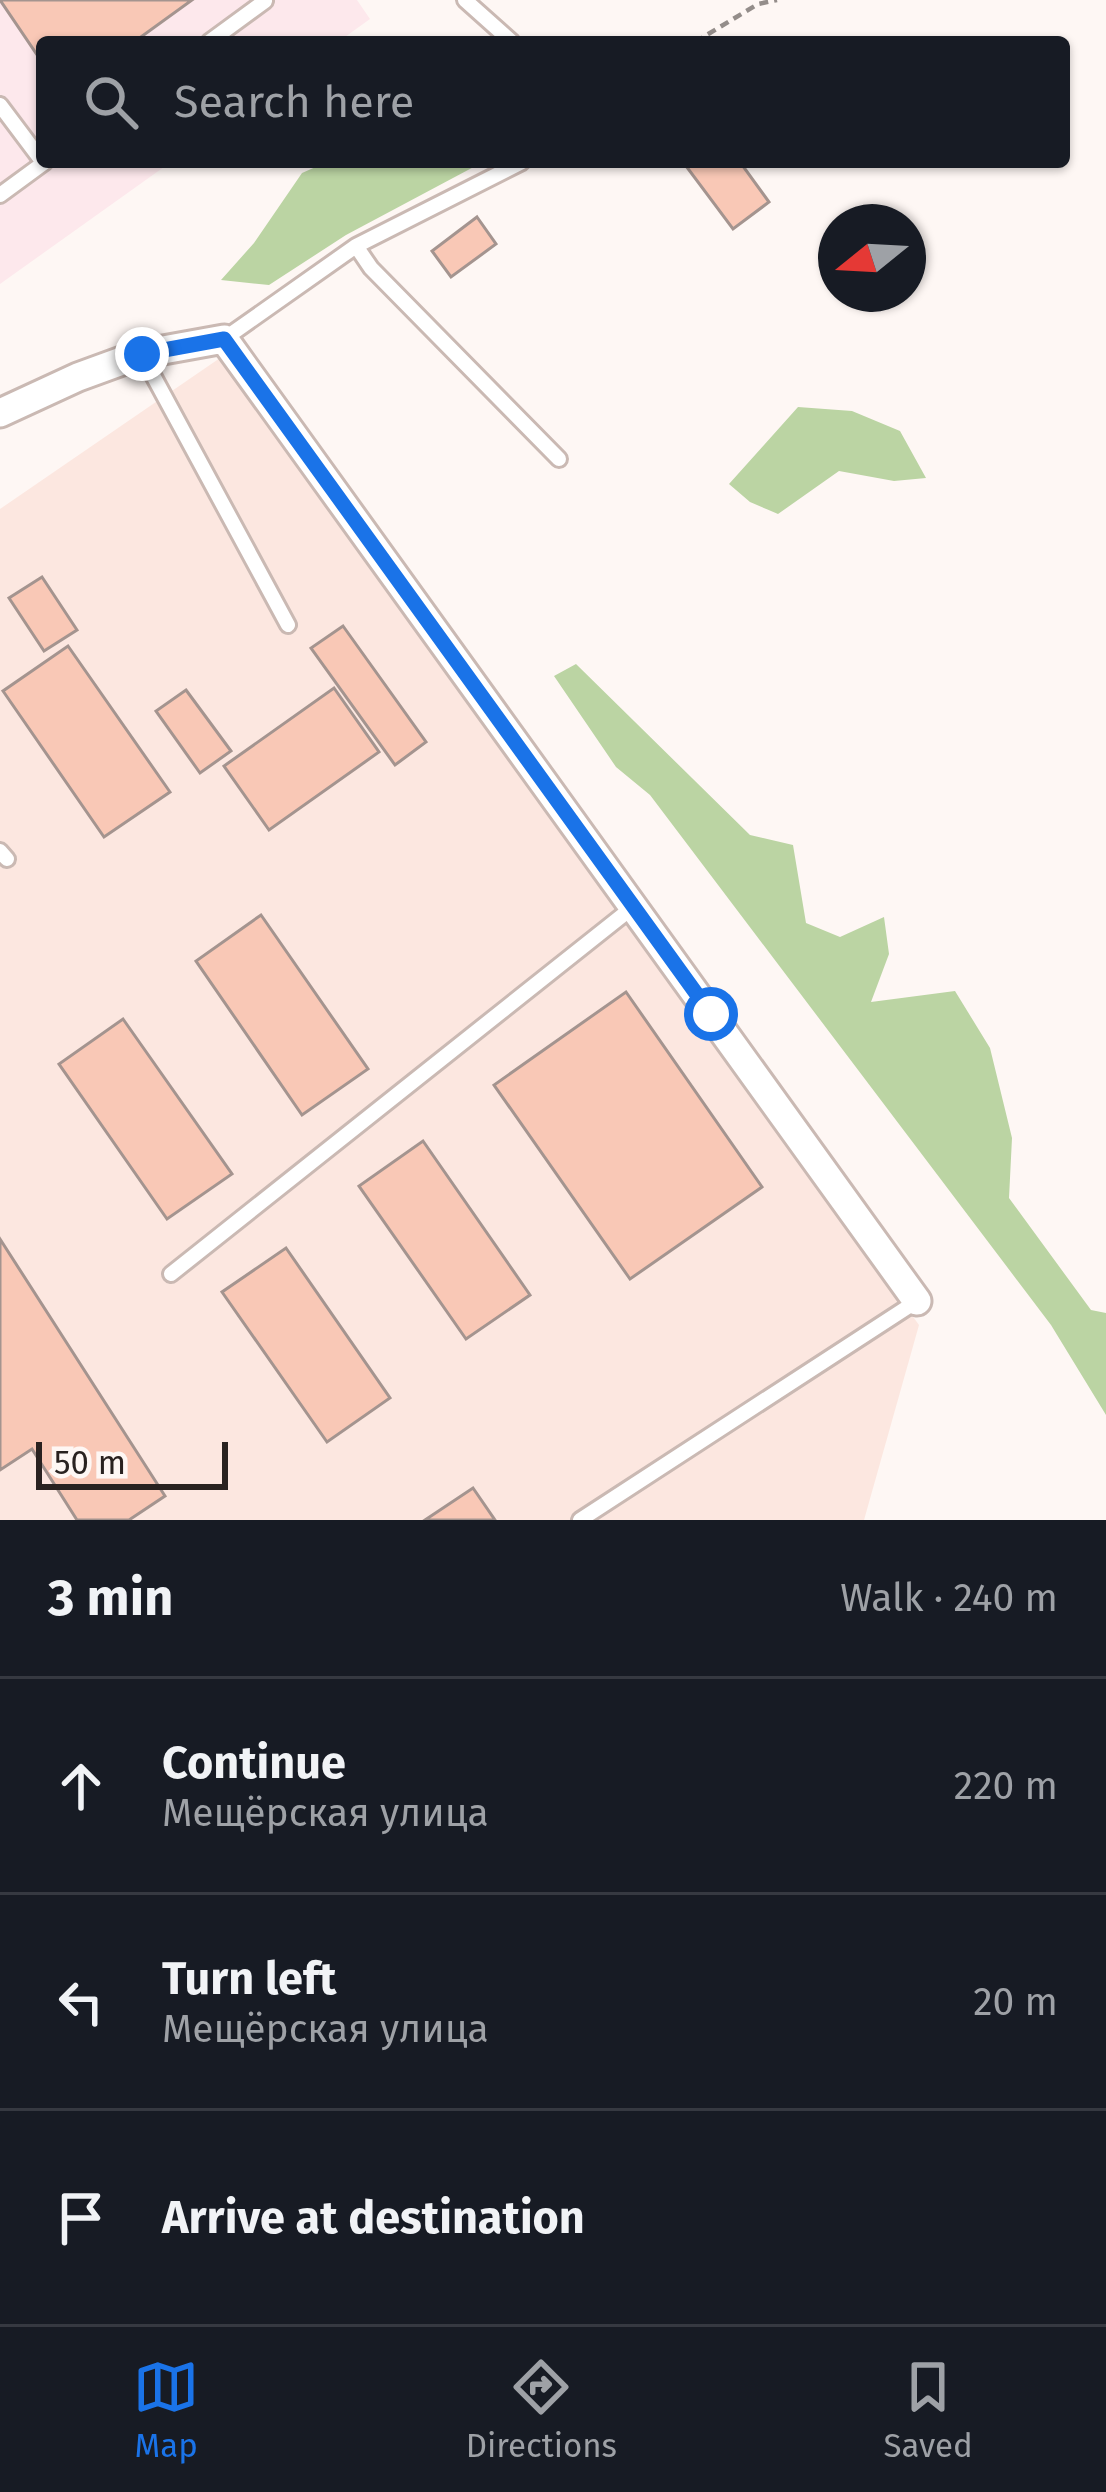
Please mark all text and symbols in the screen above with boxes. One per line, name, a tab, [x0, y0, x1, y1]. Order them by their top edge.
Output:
search box	[36, 36, 1070, 168]
icon: search	[78, 69, 144, 135]
text: Search here	[174, 75, 414, 129]
north arrow	[818, 204, 926, 312]
route end	[115, 327, 169, 381]
route start	[684, 987, 738, 1041]
scale bar	[36, 1436, 228, 1489]
text: 50 m	[54, 1443, 126, 1483]
text: 3 min	[48, 1567, 174, 1629]
text: Walk · 240 m	[840, 1575, 1058, 1621]
text: Continue	[162, 1736, 346, 1790]
icon: ahead	[48, 1753, 114, 1819]
text: 220 m	[954, 1763, 1058, 1809]
text: Мещёрская улица	[162, 1790, 489, 1836]
text: Turn left	[162, 1952, 336, 2006]
icon: left	[48, 1969, 114, 2035]
text: 20 m	[973, 1979, 1058, 2025]
text: Мещёрская улица	[162, 2006, 489, 2052]
icon: arrive	[48, 2185, 114, 2251]
text: Arrive at destination	[162, 2191, 585, 2245]
tab: Map	[133, 2354, 199, 2466]
tab: Directions	[466, 2354, 617, 2466]
tab: Saved	[883, 2354, 973, 2466]

